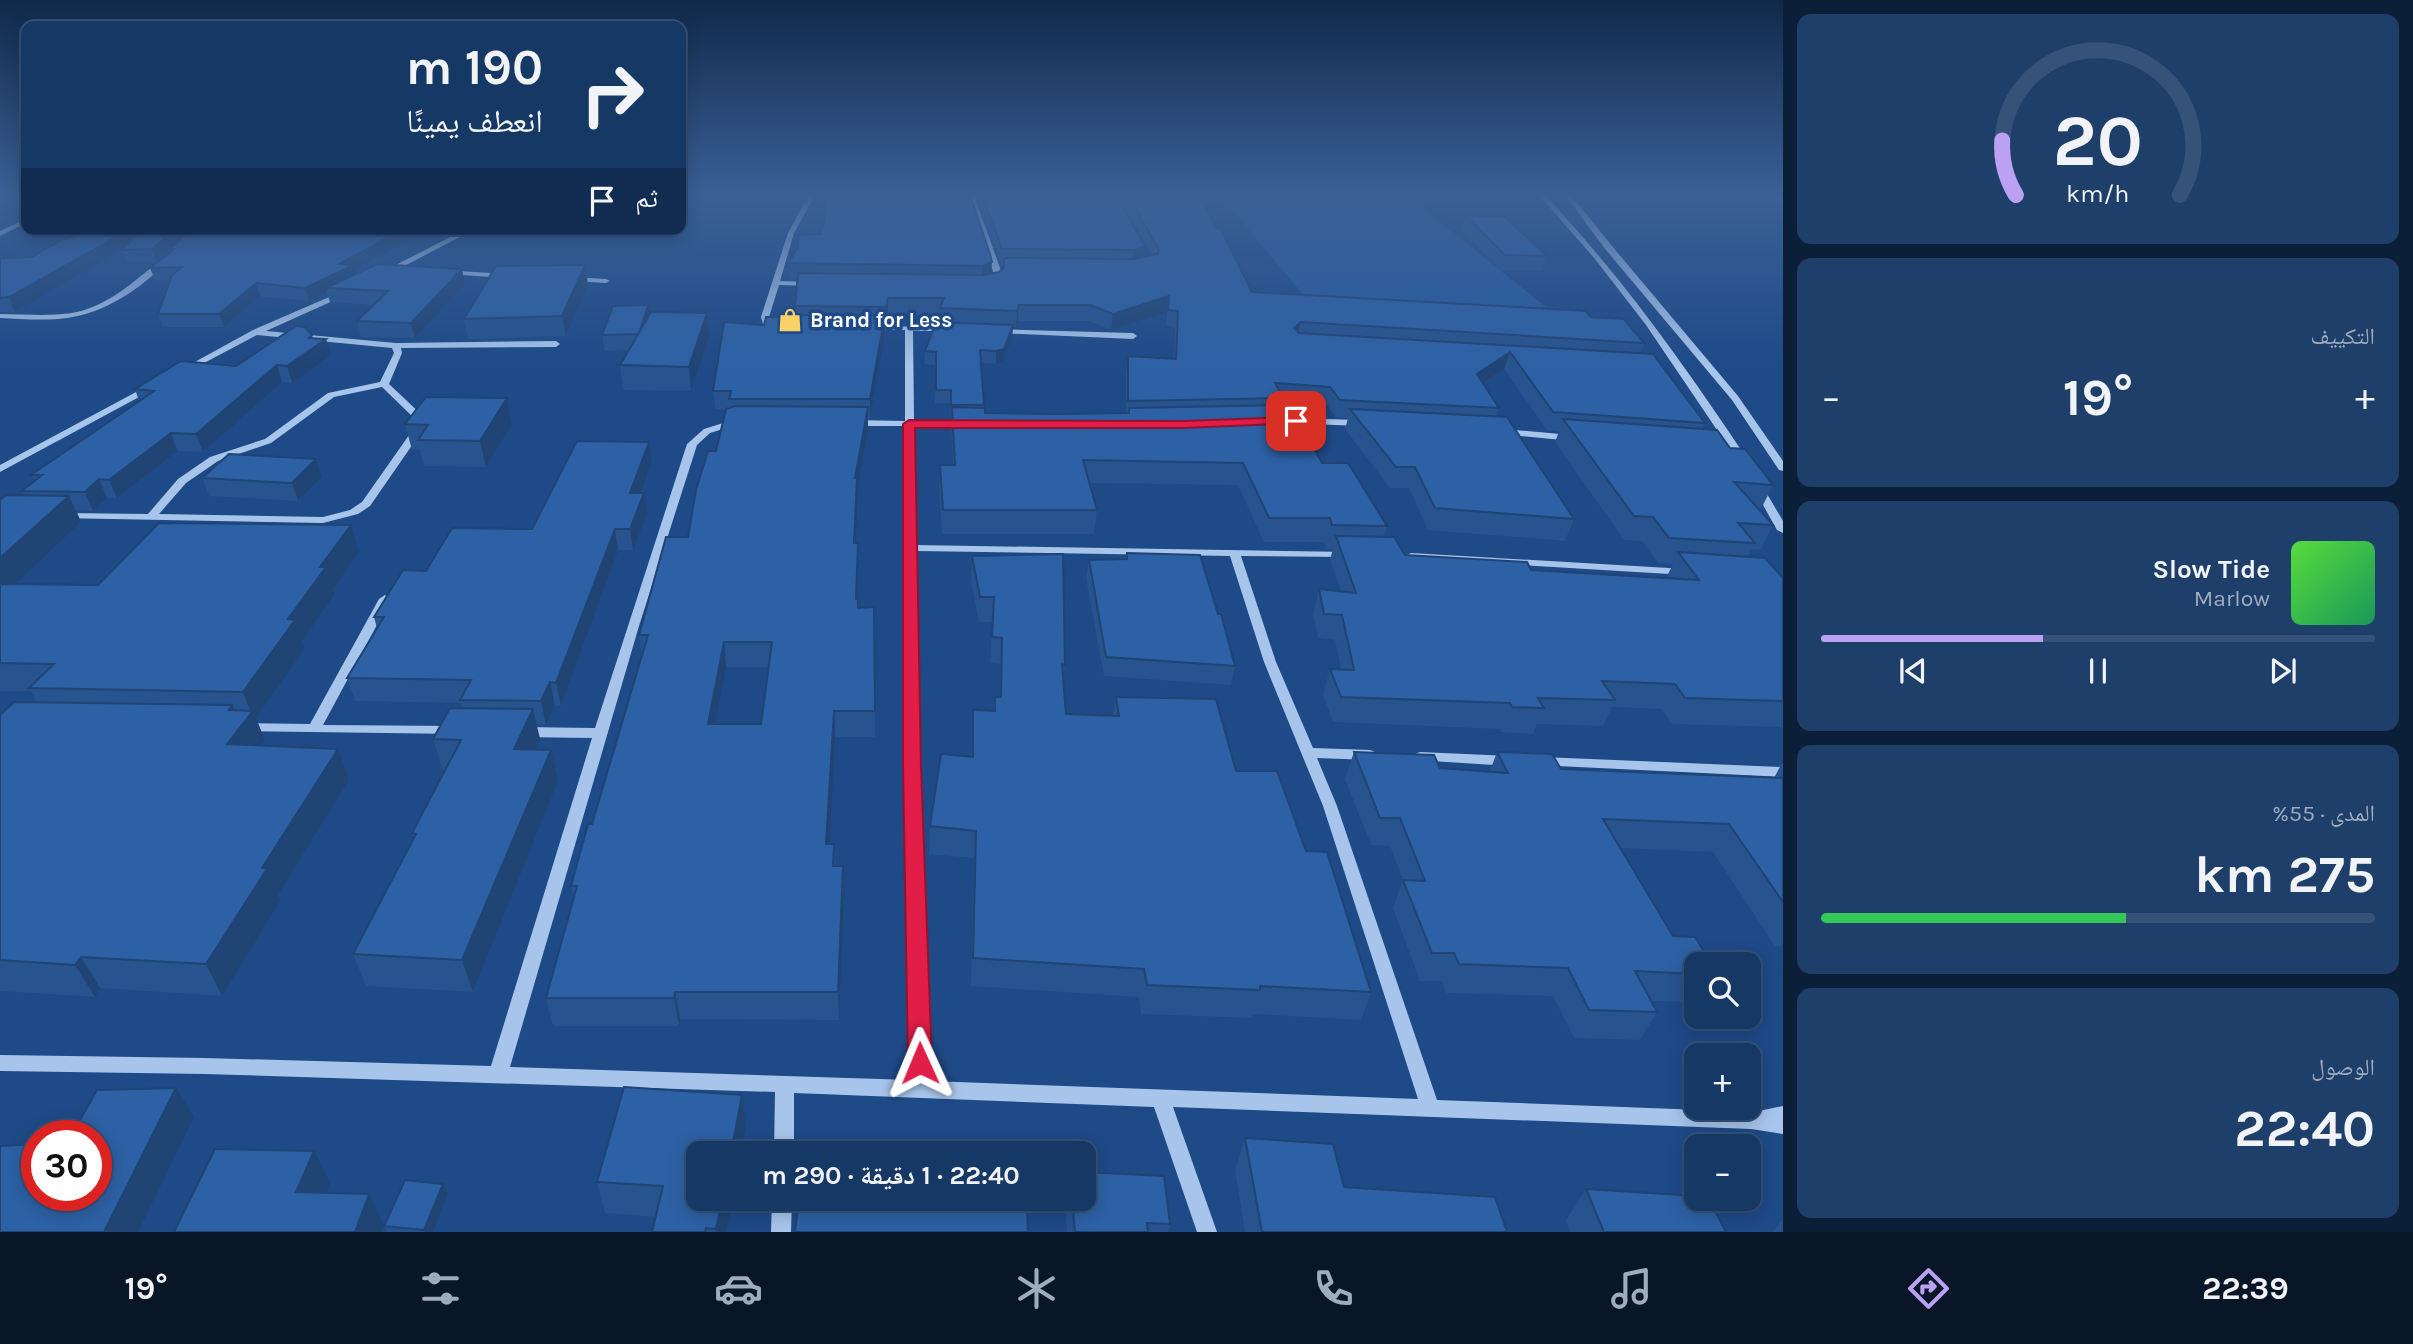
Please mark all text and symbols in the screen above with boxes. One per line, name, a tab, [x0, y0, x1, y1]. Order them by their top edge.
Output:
text: 190 m	[406, 39, 543, 96]
icon: right	[567, 49, 658, 140]
text: 20	[2053, 98, 2143, 183]
text: انعطف يمينًا	[406, 103, 543, 140]
text: km/h	[2066, 179, 2130, 208]
icon: arrive	[583, 182, 621, 220]
text: ثم	[635, 183, 658, 214]
shop icon: Brand for Less	[776, 306, 804, 334]
place label: Brand for Less	[810, 308, 952, 332]
text: التكييف	[2310, 323, 2375, 350]
text: 19°	[2063, 367, 2133, 428]
text: −	[1821, 375, 1841, 420]
text: +	[2355, 375, 2375, 420]
pin	[1266, 391, 1326, 451]
icon: arrive	[1277, 402, 1315, 440]
text: Slow Tide	[2152, 554, 2270, 585]
text: Marlow	[2194, 585, 2270, 612]
icon: previous	[1894, 652, 1932, 690]
icon: pause	[2079, 652, 2117, 690]
icon: next	[2264, 652, 2302, 690]
text: المدى · 55%	[2272, 800, 2375, 827]
text: 275 km	[2194, 844, 2375, 905]
map controls	[1684, 952, 1761, 1211]
button: search	[1684, 952, 1761, 1029]
position arrow	[883, 1026, 957, 1100]
button: +	[1684, 1043, 1761, 1120]
text: الوصول	[2311, 1054, 2375, 1081]
text: 22:40	[2234, 1098, 2375, 1159]
speed limit sign: 30	[21, 1120, 112, 1211]
button: −	[1684, 1134, 1761, 1211]
text: 22:40 · 1 دقيقة · 290 m	[762, 1160, 1020, 1191]
icon: filters	[416, 1264, 465, 1313]
icon: car	[714, 1264, 763, 1313]
icon: climate	[1012, 1264, 1061, 1313]
icon: phone	[1309, 1264, 1358, 1313]
icon: music	[1607, 1264, 1656, 1313]
icon: directions	[1904, 1264, 1953, 1313]
text: 19°	[124, 1270, 168, 1307]
text: 22:39	[2202, 1270, 2289, 1307]

